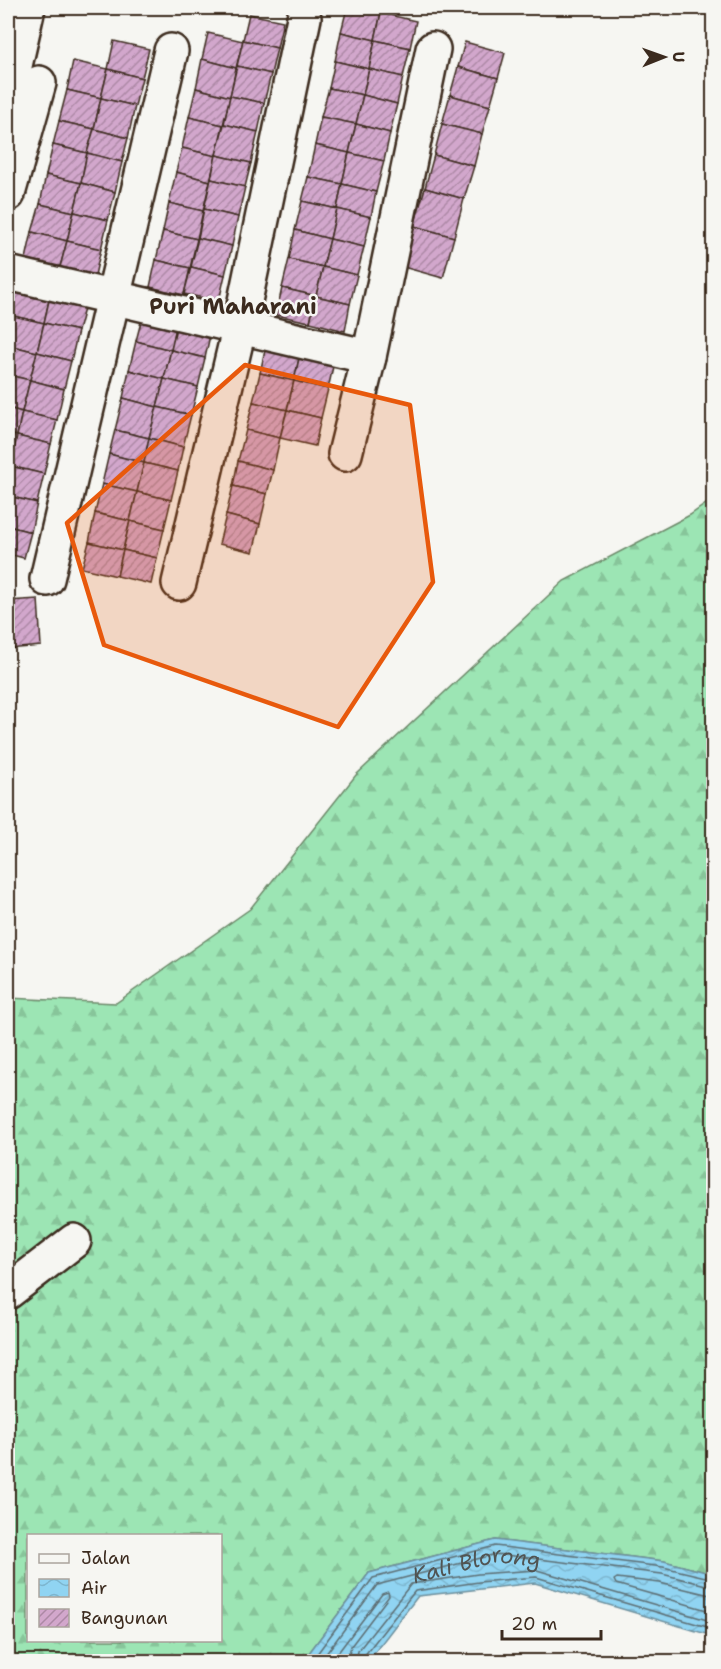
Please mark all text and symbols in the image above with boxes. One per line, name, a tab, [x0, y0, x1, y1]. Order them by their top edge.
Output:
north arrow	[634, 27, 694, 87]
text: U	[668, 51, 689, 62]
district label: Puri Maharani	[149, 292, 317, 321]
legend	[27, 1534, 222, 1642]
water label: Kali Blorong	[409, 1539, 542, 1590]
text: Jalan	[81, 1546, 130, 1570]
text: Air	[81, 1576, 107, 1600]
scale bar	[502, 1603, 601, 1641]
text: Bangunan	[81, 1606, 168, 1630]
text: 20 m	[511, 1612, 557, 1636]

